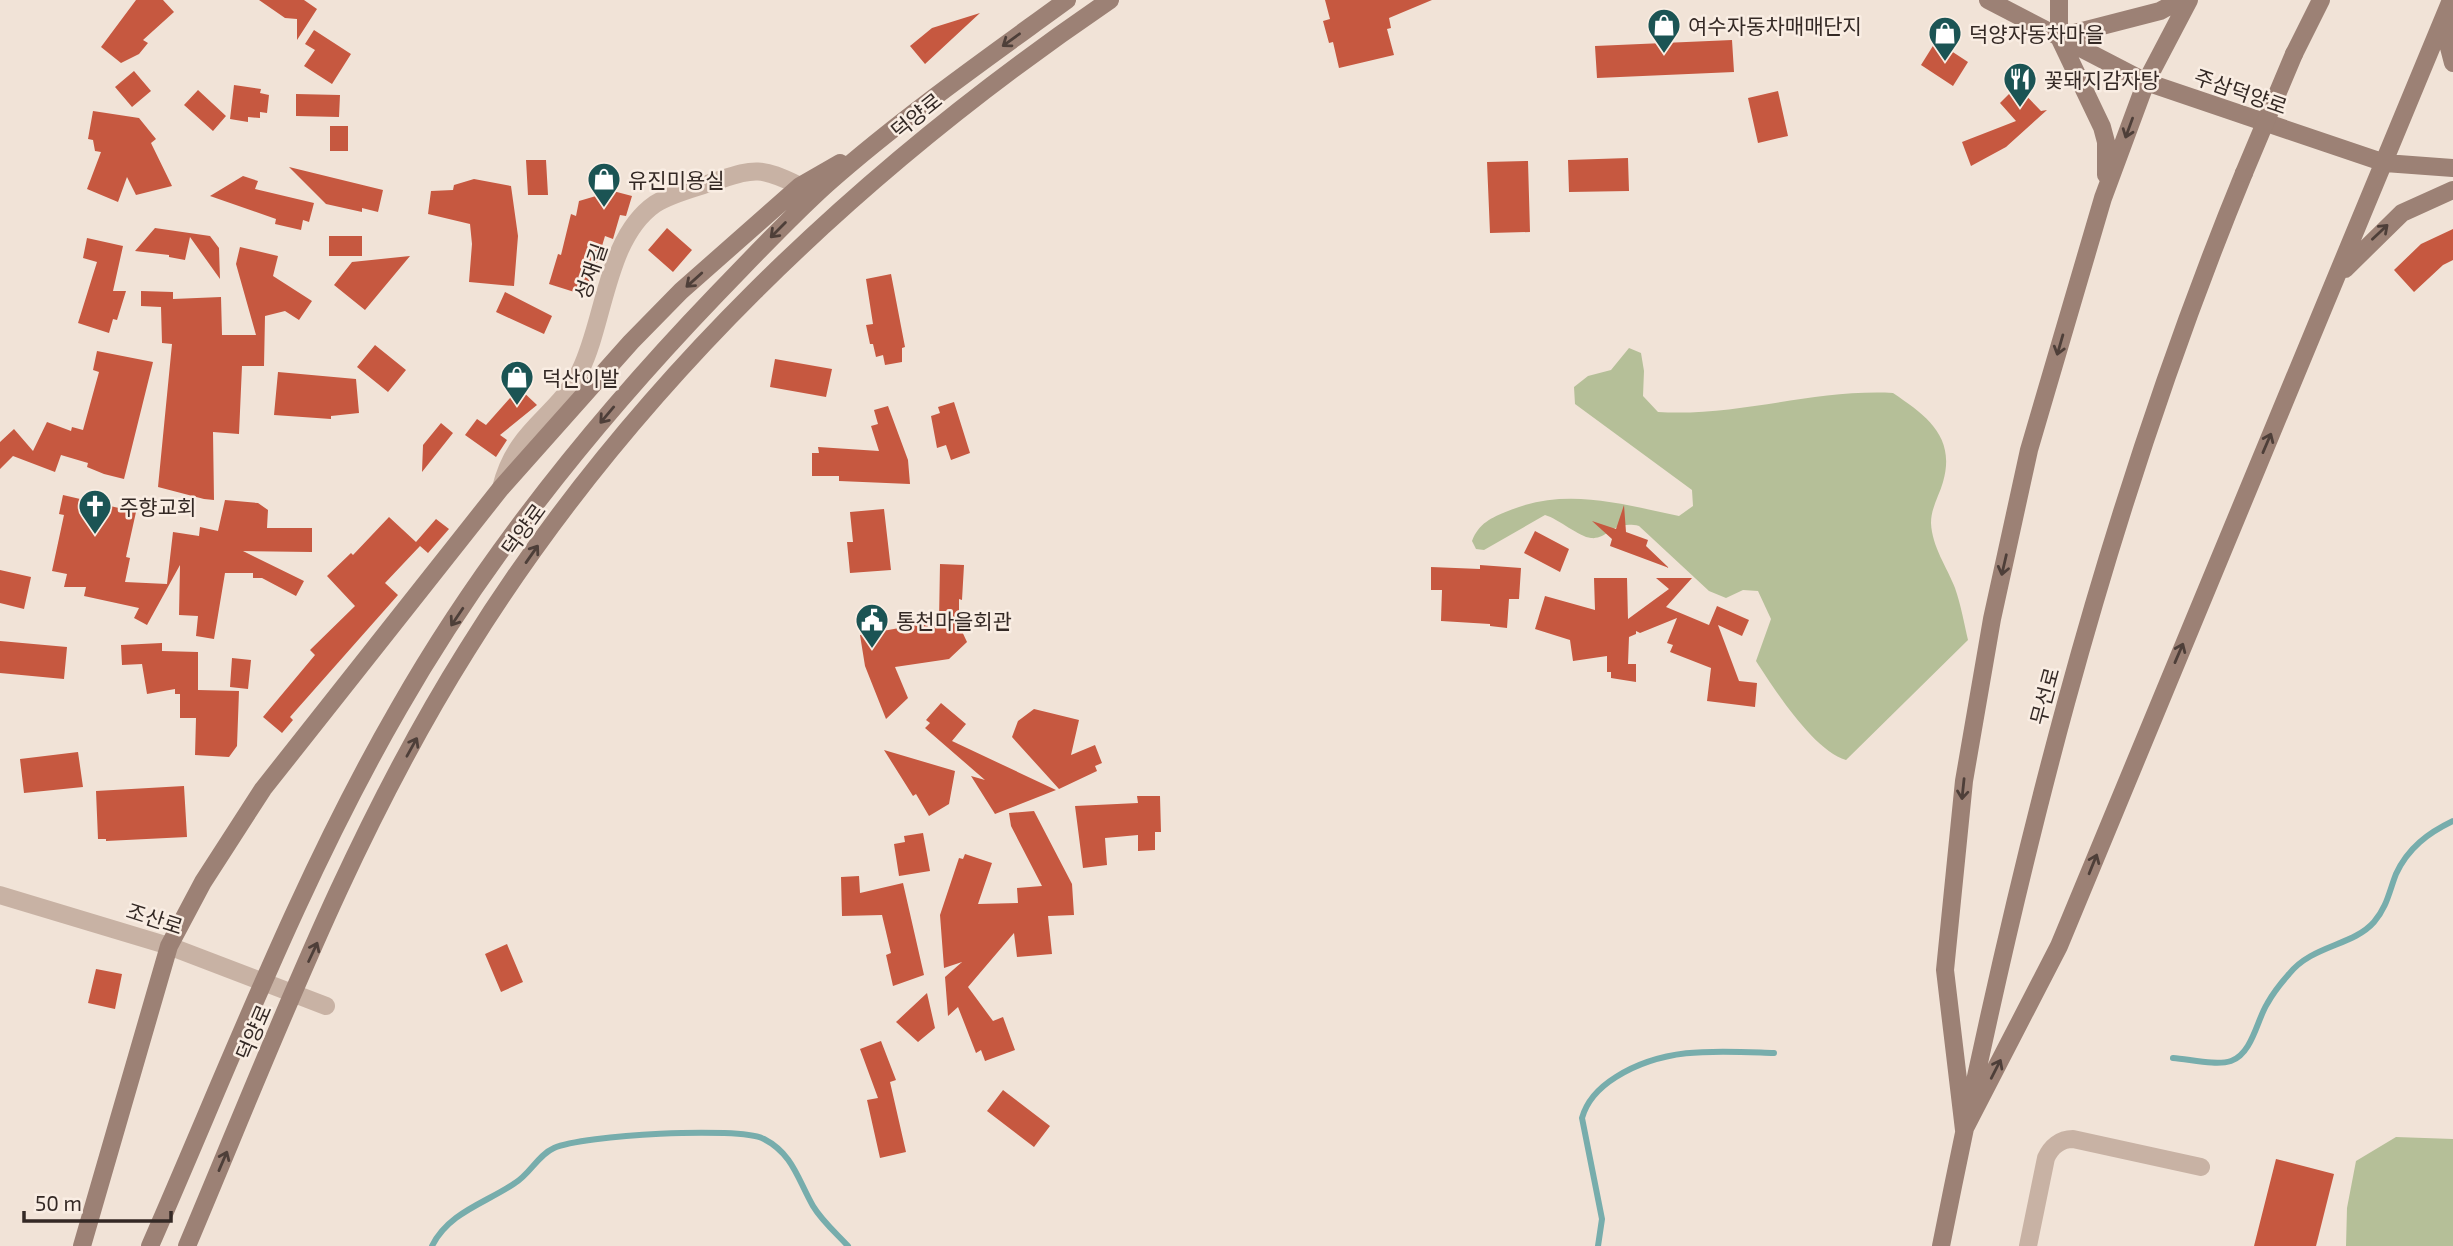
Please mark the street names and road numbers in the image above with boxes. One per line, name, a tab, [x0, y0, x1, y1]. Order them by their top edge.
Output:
street label: 주삼덕양로	[2191, 63, 2291, 119]
street label: 덕양로	[886, 87, 946, 143]
street label: 성재길	[569, 240, 611, 302]
street label: 덕양로	[496, 498, 550, 560]
street label: 무선로	[2024, 665, 2064, 727]
street label: 조산로	[124, 897, 186, 939]
street label: 덕양로	[230, 1000, 276, 1064]

